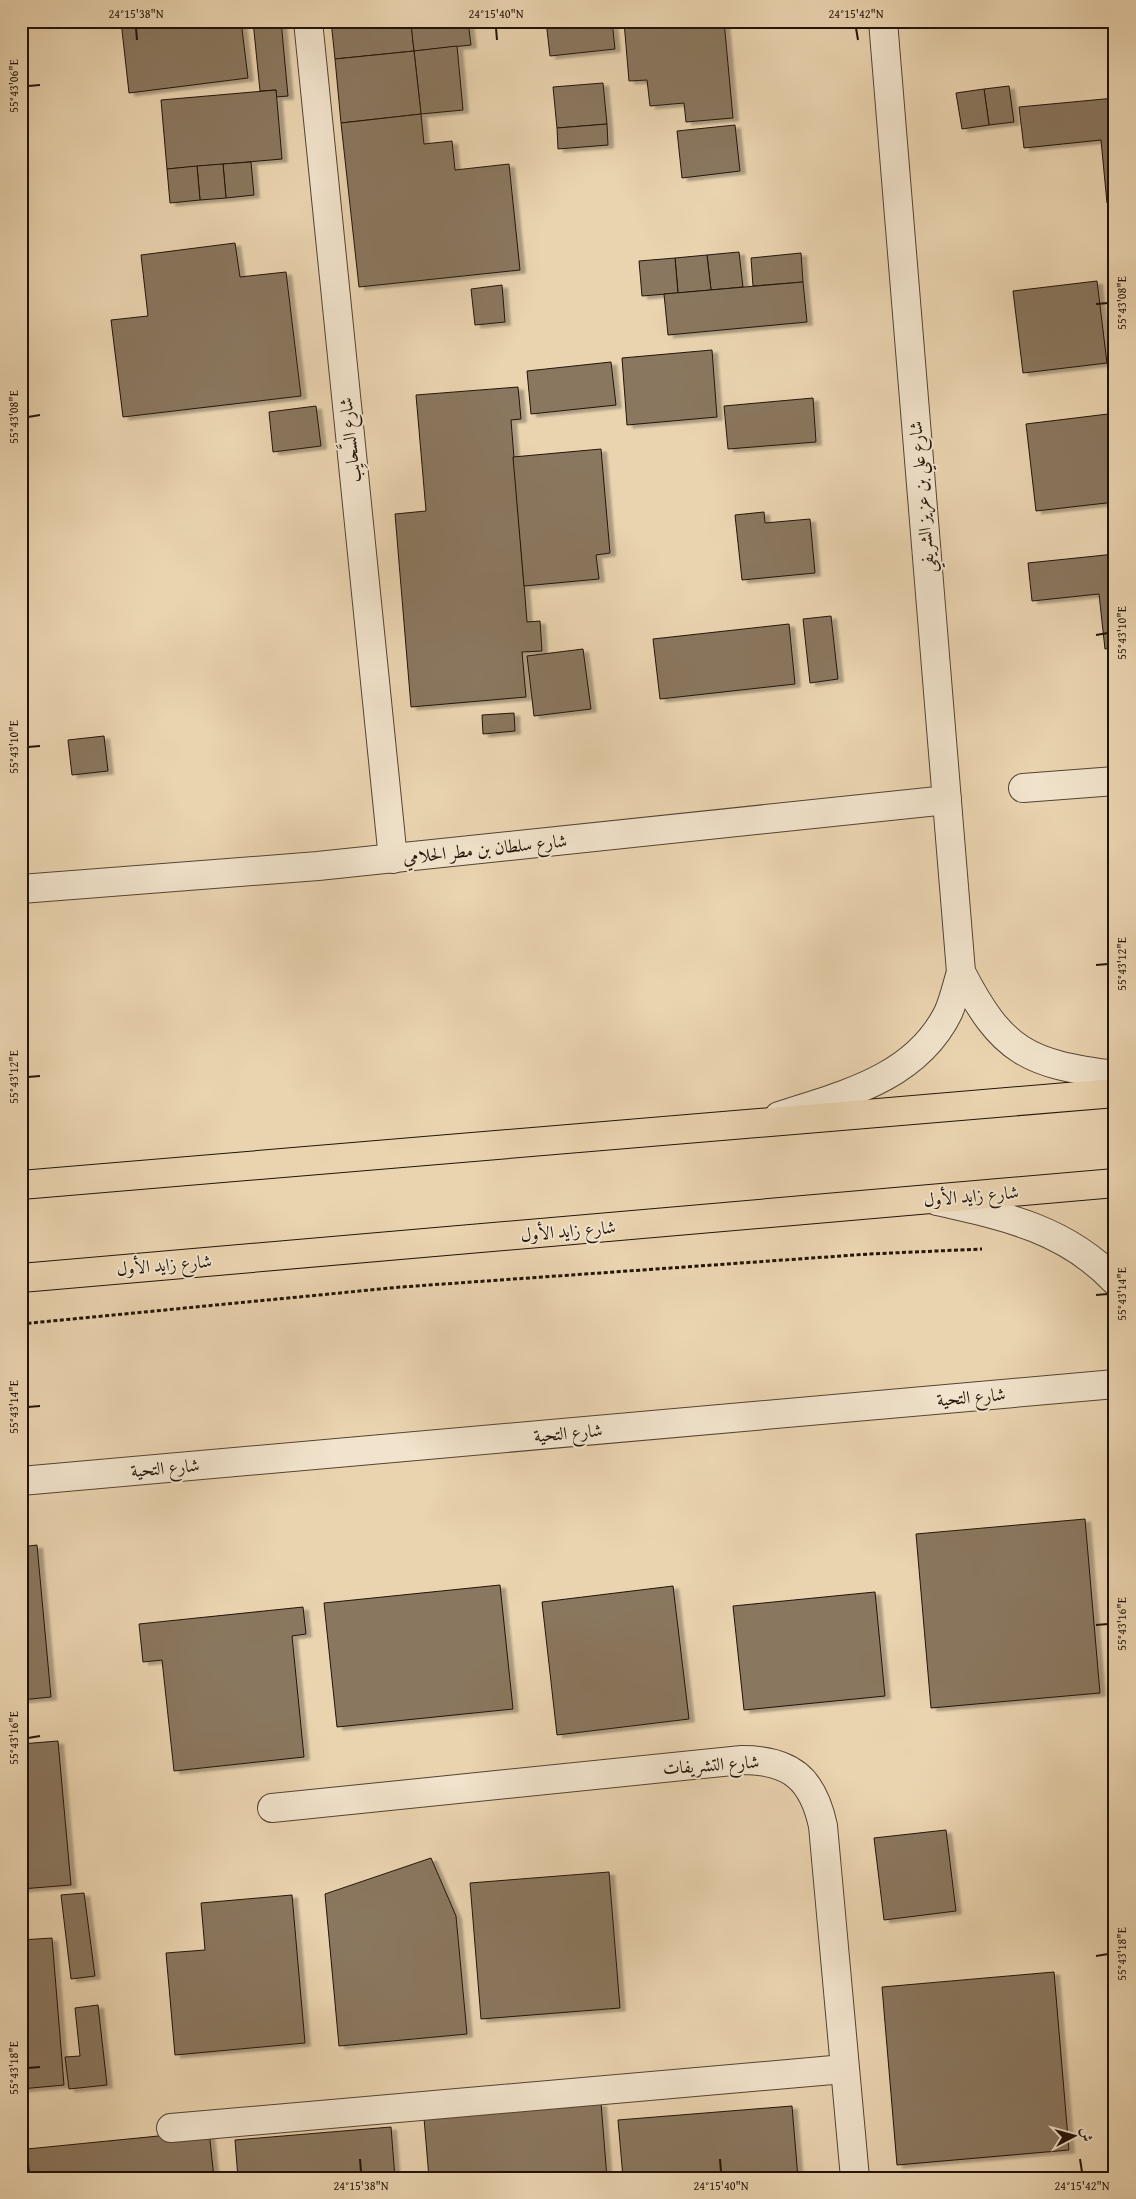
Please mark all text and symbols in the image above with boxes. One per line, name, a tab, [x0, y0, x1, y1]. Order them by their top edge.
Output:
text: 24°15'38"N	[108, 5, 164, 22]
text: 24°15'40"N	[468, 5, 524, 22]
text: 24°15'42"N	[828, 5, 884, 22]
text: 55°43'06"E	[5, 59, 22, 113]
text: 55°43'08"E	[1113, 276, 1130, 330]
text: 55°43'08"E	[5, 390, 22, 444]
street label: شارع السَّحايِب	[331, 396, 369, 484]
street label: شارع علي بن عزيز الشريفي	[901, 419, 947, 574]
text: 55°43'10"E	[1113, 606, 1130, 660]
text: 55°43'10"E	[5, 720, 22, 774]
street label: شارع سلطان بن مطر الحلامي	[402, 826, 569, 873]
text: 55°43'12"E	[1113, 937, 1130, 991]
text: 55°43'12"E	[5, 1050, 22, 1104]
street label: شارع زايد الأول	[922, 1178, 1020, 1215]
street label: شارع زايد الأول	[519, 1213, 617, 1250]
street label: شارع زايد الأول	[115, 1247, 213, 1284]
text: 55°43'14"E	[1113, 1267, 1130, 1321]
text: 55°43'14"E	[5, 1380, 22, 1434]
street label: شارع التحية	[935, 1380, 1007, 1415]
street label: شارع التحية	[532, 1416, 604, 1451]
street label: شارع التحية	[129, 1451, 201, 1486]
text: 55°43'16"E	[1113, 1597, 1130, 1651]
text: 55°43'16"E	[5, 1711, 22, 1765]
street label: شارع التشريفات	[662, 1748, 760, 1783]
text: 55°43'18"E	[1113, 1927, 1130, 1981]
text: 55°43'18"E	[5, 2041, 22, 2095]
north arrow	[1048, 2112, 1098, 2162]
text: ش	[1076, 2127, 1098, 2143]
text: 24°15'38"N	[333, 2177, 389, 2194]
text: 24°15'40"N	[693, 2177, 749, 2194]
text: 24°15'42"N	[1054, 2177, 1110, 2194]

